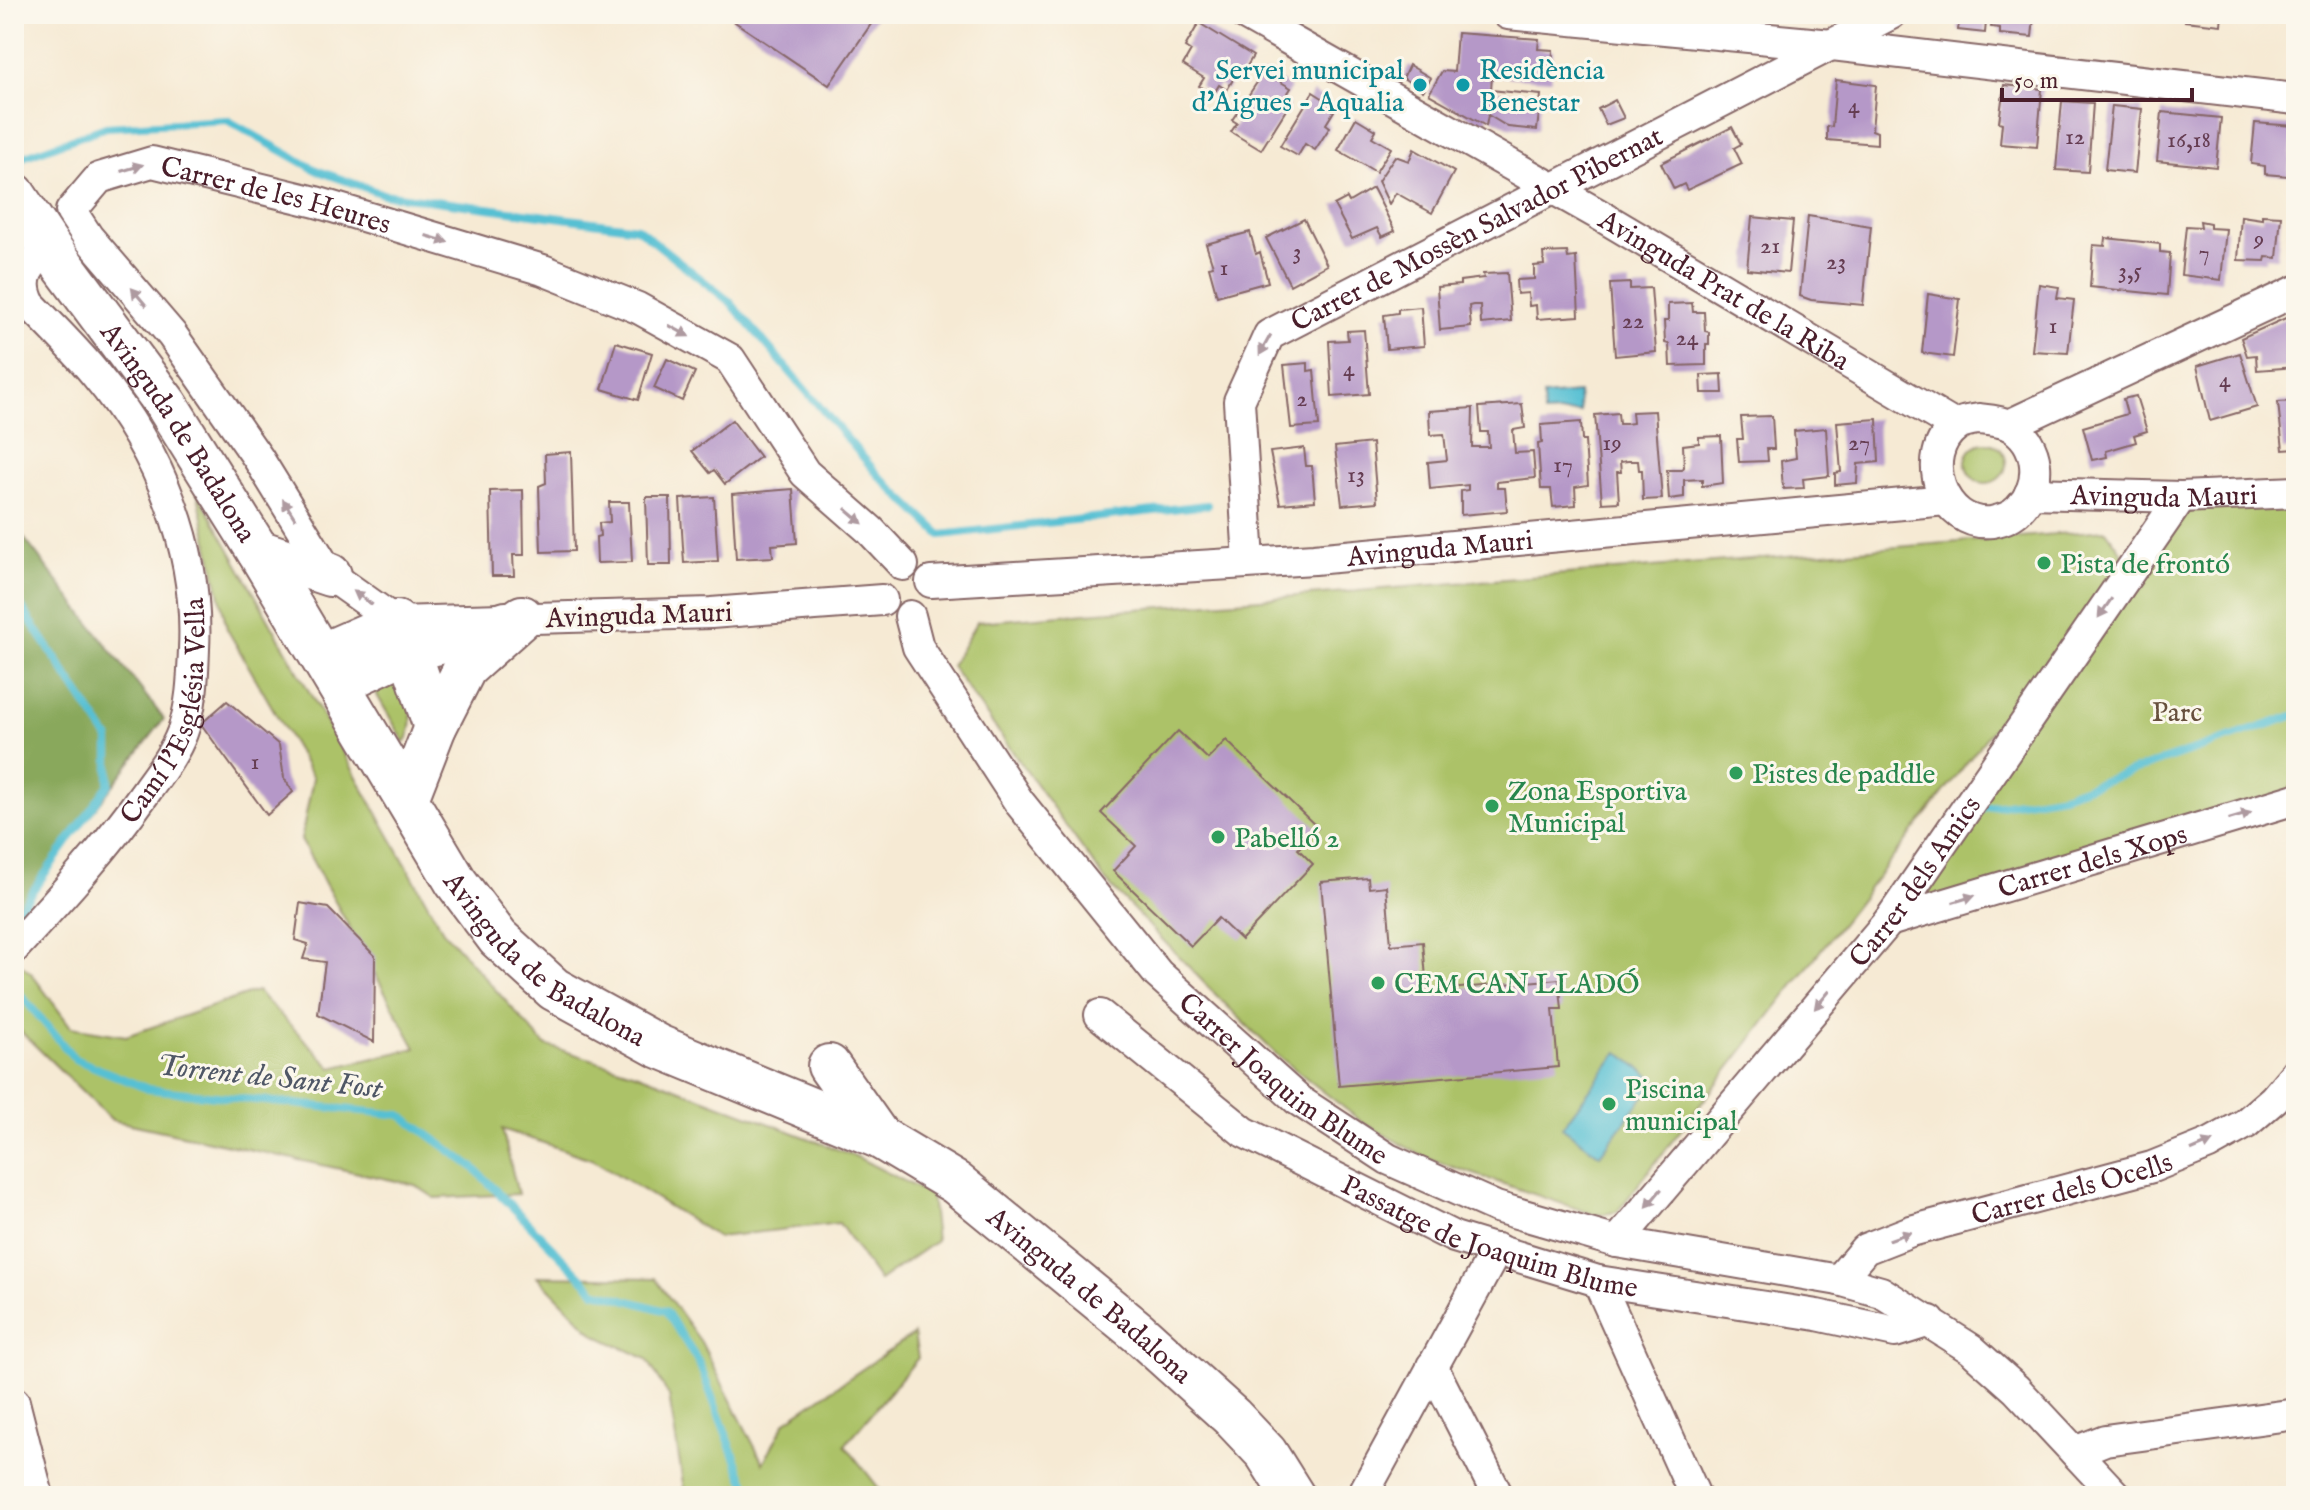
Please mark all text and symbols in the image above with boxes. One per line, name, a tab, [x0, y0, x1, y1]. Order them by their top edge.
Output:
scale bar	[2002, 52, 2192, 102]
place label: Servei municipal d'Aigues - Aqualia	[1192, 54, 1405, 121]
place label: Residència Benestar	[1479, 54, 1605, 121]
text: 50 m	[2014, 66, 2058, 97]
marker: Servei municipal d'Aigues - Aqualia	[1411, 76, 1429, 94]
marker: Residència Benestar	[1454, 76, 1472, 94]
house number: 4	[1848, 91, 1860, 122]
street label: Carrer de Mossèn Salvador Pibernat	[1286, 120, 1669, 341]
house number: 12	[2065, 122, 2085, 153]
house number: 16,18	[2167, 125, 2211, 156]
street label: Carrer de les Heures	[157, 150, 395, 243]
one-way arrow	[121, 161, 145, 174]
street label: Avinguda Prat de la Riba	[1591, 203, 1856, 380]
house number: 9	[2253, 224, 2264, 255]
house number: 21	[1760, 231, 1780, 262]
one-way arrow	[426, 233, 450, 246]
house number: 3	[1293, 237, 1301, 268]
house number: 7	[2198, 238, 2210, 269]
house number: 23	[1826, 247, 1846, 278]
house number: 1	[1220, 253, 1228, 284]
house number: 3,5	[2118, 256, 2142, 287]
one-way arrow	[131, 287, 148, 307]
house number: 22	[1622, 306, 1644, 337]
house number: 1	[2049, 311, 2057, 342]
street label: Avinguda de Badalona	[91, 316, 264, 550]
house number: 24	[1675, 323, 1699, 354]
one-way arrow	[668, 324, 691, 338]
one-way arrow	[1259, 334, 1273, 356]
house number: 4	[1343, 354, 1355, 385]
house number: 4	[2219, 365, 2231, 396]
house number: 2	[1296, 384, 1308, 415]
house number: 19	[1602, 428, 1622, 459]
house number: 27	[1848, 428, 1870, 459]
house number: 17	[1553, 450, 1573, 481]
house number: 13	[1347, 460, 1365, 491]
street label: Avinguda Mauri	[2069, 479, 2258, 517]
one-way arrow	[282, 498, 297, 519]
one-way arrow	[845, 507, 864, 525]
street label: Avinguda Mauri	[1344, 524, 1535, 576]
place label: Pista de frontó	[2060, 548, 2230, 583]
marker: Pista de frontó	[2035, 554, 2053, 572]
one-way arrow	[353, 591, 373, 607]
street label: Camí l'Església Vella	[113, 595, 215, 832]
street label: Avinguda Mauri	[544, 596, 733, 637]
one-way arrow	[2098, 597, 2113, 618]
park label: Parc	[2152, 696, 2202, 731]
house number: 1	[251, 747, 259, 778]
place label: Pistes de paddle	[1752, 758, 1936, 793]
marker: Pistes de paddle	[1727, 764, 1745, 782]
place label: Zona Esportiva Municipal	[1508, 775, 1688, 842]
street label: Carrer dels Amics	[1842, 790, 1990, 975]
marker: Zona Esportiva Municipal	[1483, 797, 1501, 815]
one-way arrow	[2228, 809, 2252, 822]
street label: Carrer dels Xops	[1994, 818, 2192, 907]
place label: Pabelló 2	[1234, 822, 1339, 857]
marker: Pabelló 2	[1209, 828, 1227, 846]
street label: Avinguda de Badalona	[434, 865, 652, 1056]
one-way arrow	[1953, 892, 1977, 905]
place label: CEM CAN LLADÓ	[1394, 968, 1639, 1003]
marker: CEM CAN LLADÓ	[1369, 974, 1387, 992]
street label: Carrer Joaquim Blume	[1170, 986, 1394, 1174]
one-way arrow	[1814, 990, 1832, 1010]
water label: Torrent de Sant Fost	[155, 1047, 386, 1109]
place label: Piscina municipal	[1625, 1073, 1738, 1140]
marker: Piscina municipal	[1600, 1095, 1618, 1113]
one-way arrow	[2190, 1140, 2214, 1153]
street label: Carrer dels Ocells	[1968, 1146, 2178, 1234]
street label: Passatge de Joaquim Blume	[1335, 1168, 1640, 1307]
one-way arrow	[1646, 1188, 1663, 1208]
street label: Avinguda de Badalona	[978, 1200, 1199, 1393]
one-way arrow	[1888, 1229, 1912, 1241]

